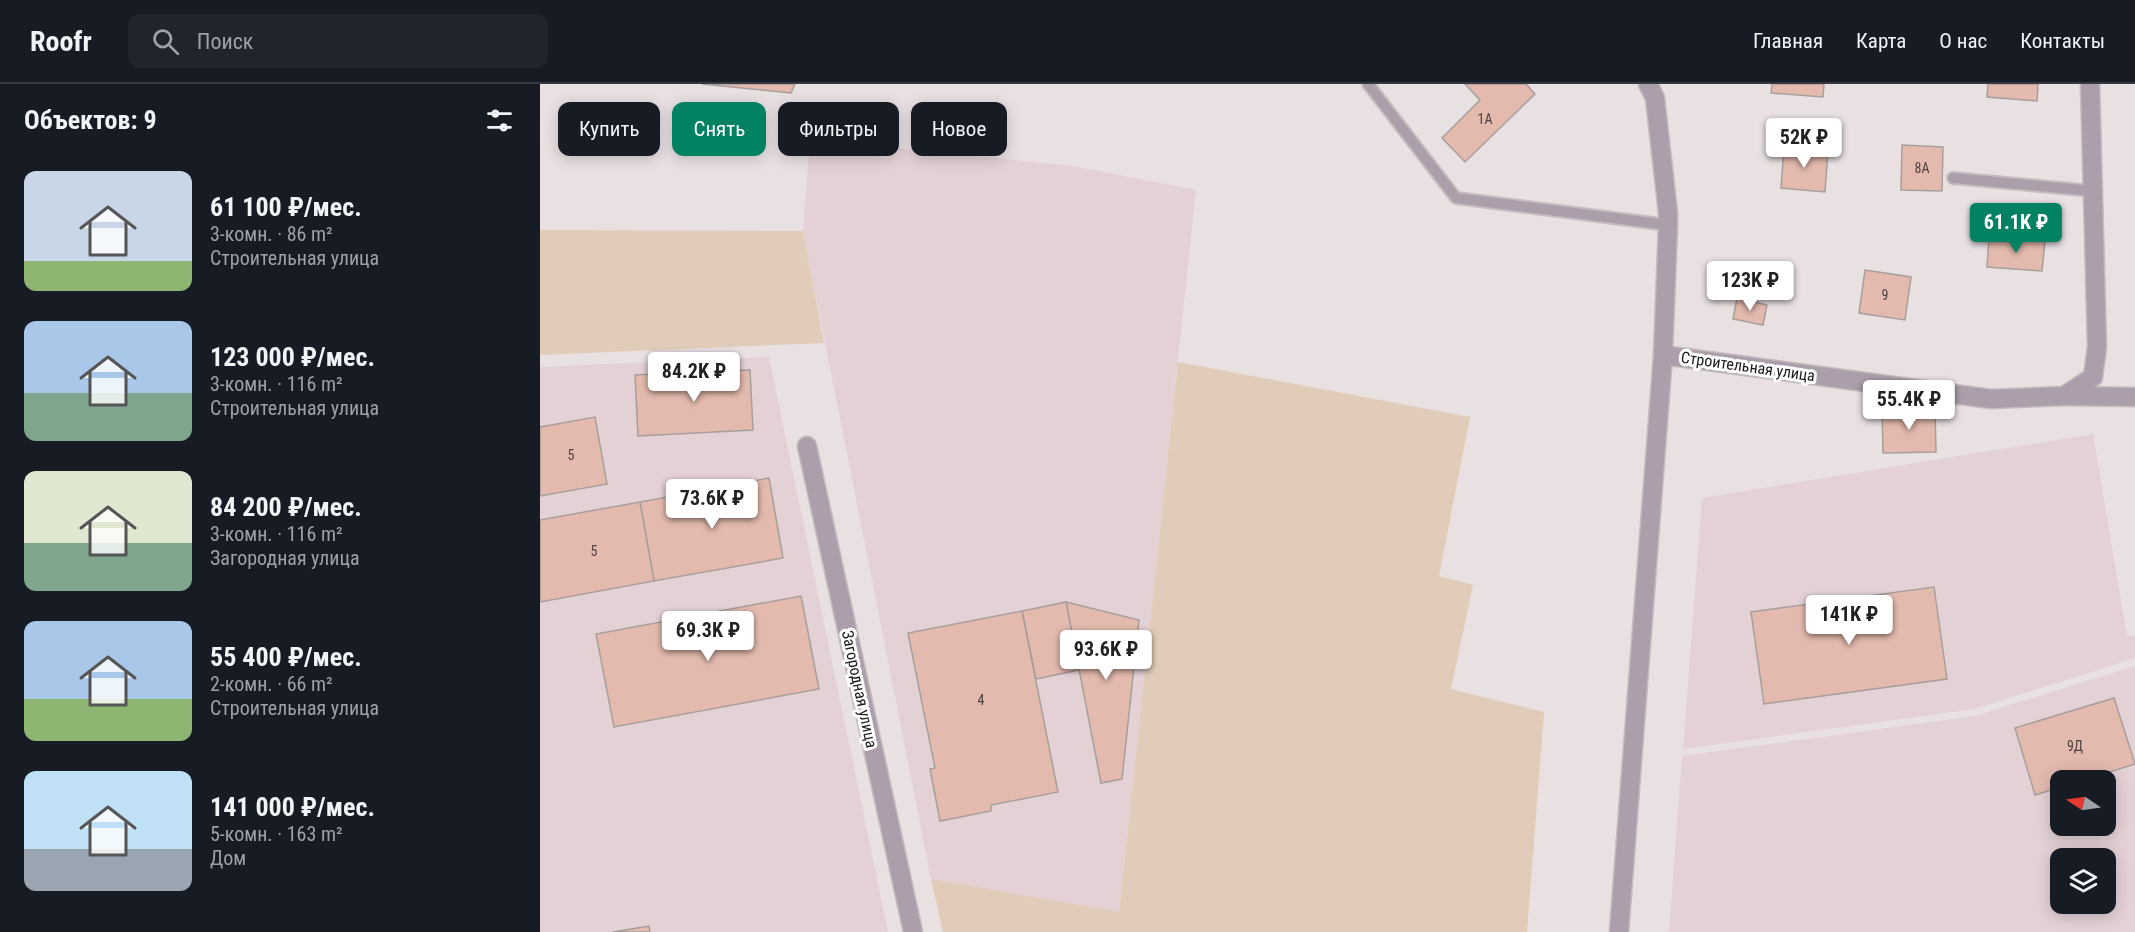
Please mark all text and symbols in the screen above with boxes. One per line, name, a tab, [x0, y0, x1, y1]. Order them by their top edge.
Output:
search box	[128, 14, 548, 68]
text: Roofr	[30, 25, 92, 58]
icon: search	[149, 25, 182, 58]
text: Поиск	[197, 29, 253, 54]
text: Главная	[1753, 29, 1823, 53]
text: Карта	[1856, 29, 1906, 53]
text: О нас	[1939, 29, 1987, 53]
text: Контакты	[2020, 29, 2105, 53]
chip: Купить	[558, 102, 660, 156]
chip: Снять	[672, 102, 766, 156]
chip: Фильтры	[778, 102, 899, 156]
chip: Новое	[911, 102, 1007, 156]
icon: filters	[483, 104, 516, 137]
text: Объектов: 9	[24, 105, 157, 135]
house number: 1А	[1478, 111, 1492, 127]
pin: 52K ₽	[1762, 118, 1846, 169]
text: 52K ₽	[1780, 125, 1828, 149]
house number: 8А	[1915, 160, 1929, 176]
text: 61 100 ₽/мес.	[210, 192, 362, 222]
icon: home	[72, 195, 144, 267]
pin: 61.1K ₽	[1961, 203, 2071, 254]
text: 61.1K ₽	[1984, 210, 2048, 234]
text: 3-комн. · 86 m²	[210, 222, 333, 246]
text: Строительная улица	[210, 246, 379, 270]
pin: 123K ₽	[1701, 261, 1799, 312]
text: 123K ₽	[1721, 268, 1779, 292]
house number: 9	[1882, 287, 1888, 303]
text: 123 000 ₽/мес.	[210, 342, 375, 372]
icon: home	[72, 345, 144, 417]
street label: Строительная улица	[1680, 348, 1816, 385]
pin: 84.2K ₽	[639, 352, 749, 403]
text: 84.2K ₽	[662, 359, 726, 383]
text: 3-комн. · 116 m²	[210, 372, 343, 396]
pin: 55.4K ₽	[1854, 380, 1964, 431]
text: 55.4K ₽	[1877, 387, 1941, 411]
text: Строительная улица	[210, 396, 379, 420]
house number: 5	[568, 447, 575, 463]
pin: 73.6K ₽	[657, 479, 767, 530]
text: 73.6K ₽	[680, 486, 744, 510]
text: 84 200 ₽/мес.	[210, 492, 362, 522]
icon: home	[72, 495, 144, 567]
text: 3-комн. · 116 m²	[210, 522, 343, 546]
house number: 5	[591, 543, 598, 559]
text: Загородная улица	[210, 546, 360, 570]
pin: 141K ₽	[1800, 595, 1898, 646]
text: 141K ₽	[1820, 602, 1878, 626]
pin: 69.3K ₽	[653, 611, 763, 662]
text: 69.3K ₽	[676, 618, 740, 642]
street label: Загородная улица	[838, 629, 881, 750]
pin: 93.6K ₽	[1051, 630, 1161, 681]
text: 93.6K ₽	[1074, 637, 1138, 661]
text: 55 400 ₽/мес.	[210, 642, 362, 672]
icon: home	[72, 645, 144, 717]
text: 2-комн. · 66 m²	[210, 672, 333, 696]
house number: 4	[978, 692, 985, 708]
text: Строительная улица	[210, 696, 379, 720]
house number: 9Д	[2067, 738, 2083, 754]
north arrow	[2050, 770, 2116, 836]
map controls	[2050, 770, 2116, 914]
text: 141 000 ₽/мес.	[210, 792, 375, 822]
icon: home	[72, 795, 144, 867]
text: 5-комн. · 163 m²	[210, 822, 343, 846]
text: Дом	[210, 846, 246, 870]
button: layers	[2050, 848, 2116, 914]

